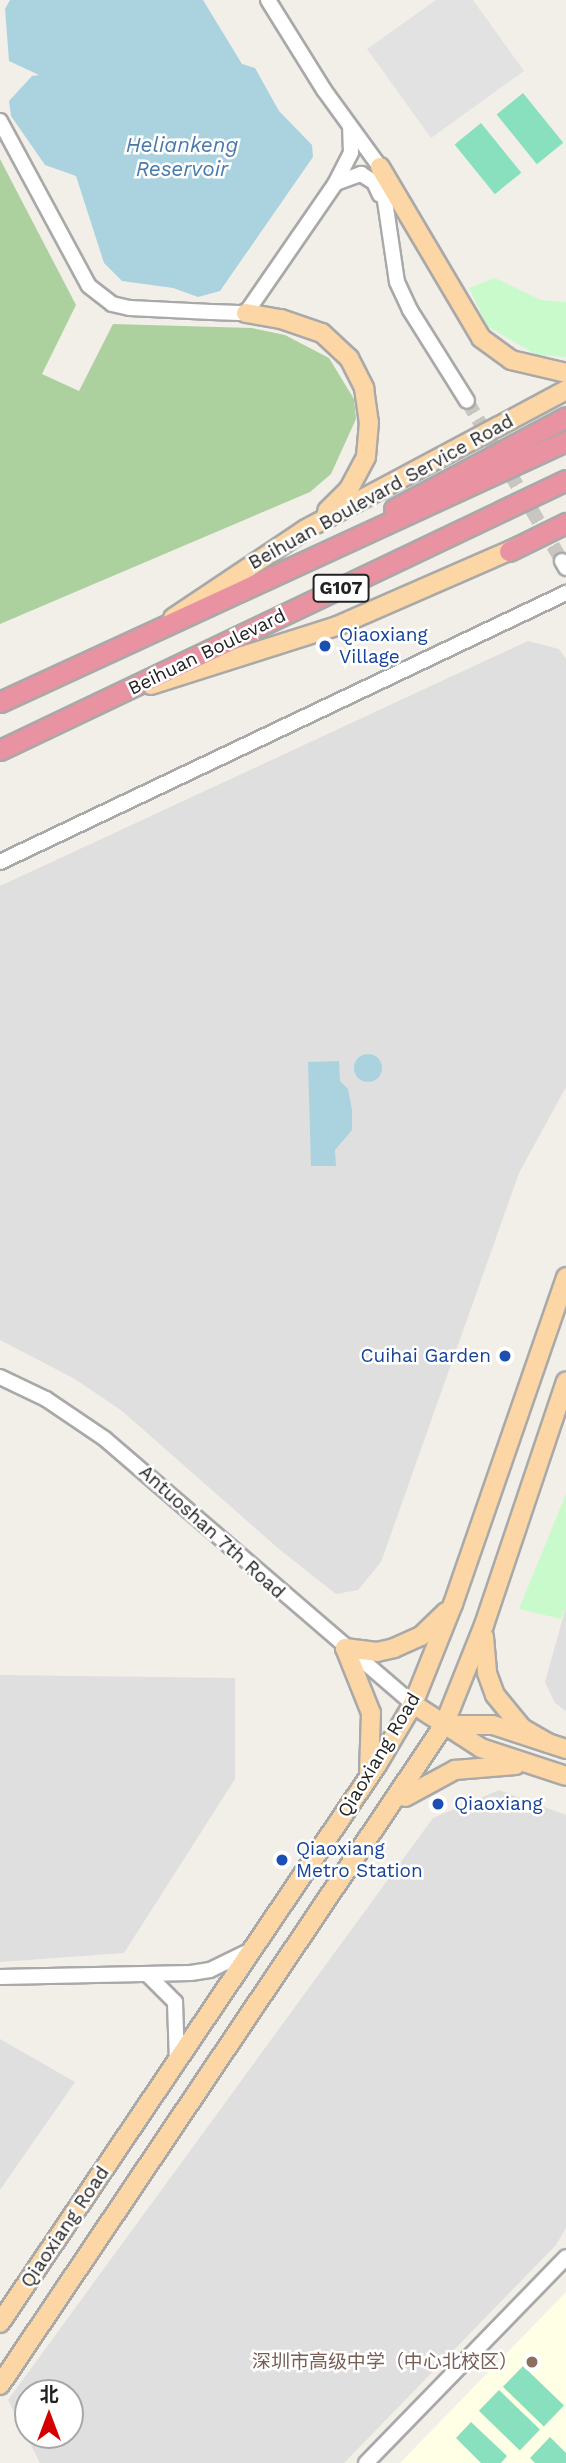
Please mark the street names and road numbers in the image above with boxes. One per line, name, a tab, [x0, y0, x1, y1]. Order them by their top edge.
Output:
street label: Beihuan Boulevard Service Road	[245, 409, 517, 575]
road number: G107	[311, 574, 371, 602]
street label: Beihuan Boulevard	[124, 604, 290, 700]
street label: Antuoshan 7th Road	[134, 1460, 290, 1604]
street label: Qiaoxiang Road	[333, 1688, 425, 1822]
street label: Qiaoxiang Road	[16, 2162, 114, 2292]

